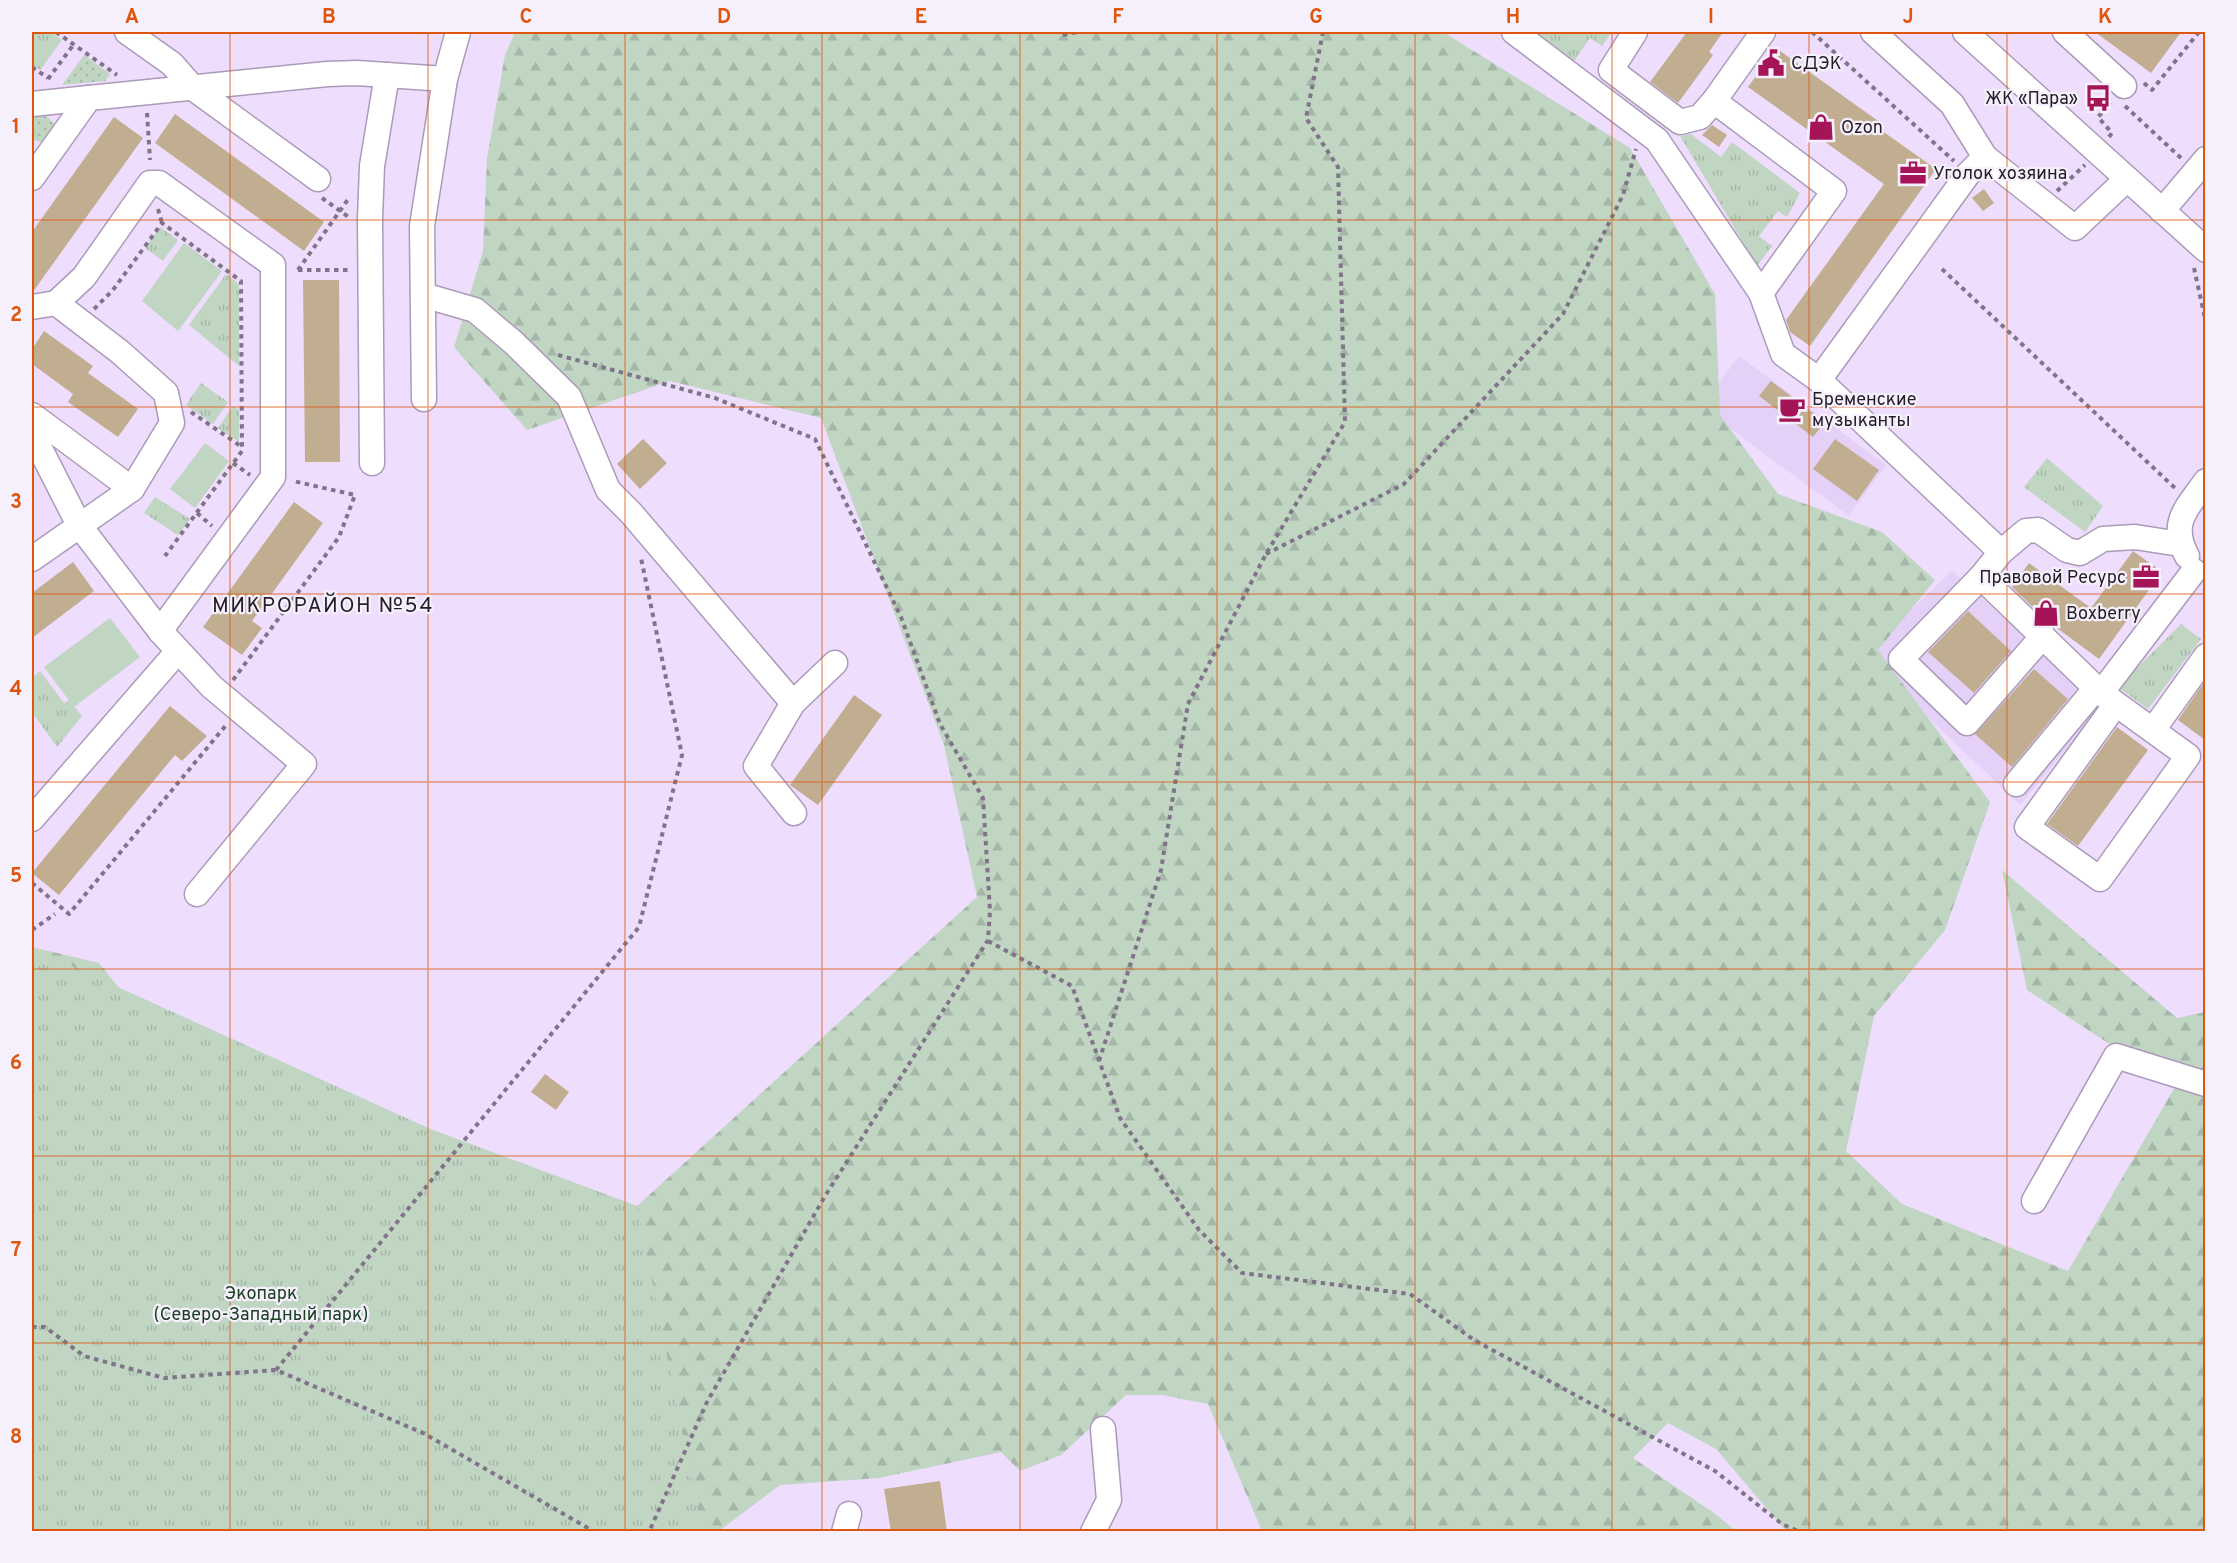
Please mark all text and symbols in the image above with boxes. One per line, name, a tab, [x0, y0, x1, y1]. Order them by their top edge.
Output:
text: A	[125, 5, 139, 31]
text: B	[322, 5, 336, 31]
text: C	[520, 5, 532, 31]
text: D	[717, 5, 731, 31]
text: E	[915, 5, 927, 31]
text: F	[1112, 5, 1124, 31]
text: G	[1309, 5, 1323, 31]
text: H	[1506, 5, 1520, 31]
text: I	[1708, 5, 1714, 31]
text: J	[1902, 5, 1914, 31]
text: K	[2098, 5, 2112, 31]
public building icon: СДЭК	[1756, 48, 1786, 78]
place label: СДЭК	[1791, 53, 1842, 76]
bus stop icon: ЖК «Пара»	[2083, 83, 2113, 113]
place label: ЖК «Пара»	[1985, 88, 2078, 111]
shop icon: Ozon	[1806, 112, 1836, 142]
text: 1	[12, 115, 20, 141]
place label: Ozon	[1841, 117, 1883, 140]
office icon: Уголок хозяина	[1898, 158, 1928, 188]
place label: Уголок хозяина	[1933, 163, 2067, 186]
text: 2	[10, 303, 22, 329]
place label: Бременские музыканты	[1812, 389, 1916, 433]
cafe icon: Бременские музыканты	[1777, 394, 1807, 424]
text: 3	[10, 490, 22, 516]
office icon: Правовой Ресурс	[2131, 562, 2161, 592]
place label: Правовой Ресурс	[1979, 567, 2126, 590]
district label: МИКРОРАЙОН №54	[212, 592, 434, 620]
shop icon: Boxberry	[2031, 598, 2061, 628]
place label: Boxberry	[2066, 603, 2141, 626]
text: 4	[10, 677, 22, 703]
text: 5	[10, 864, 22, 890]
text: 6	[10, 1051, 22, 1077]
text: 7	[11, 1238, 21, 1264]
park label: Экопарк (Северо-Западный парк)	[154, 1283, 369, 1327]
text: 8	[10, 1425, 22, 1451]

